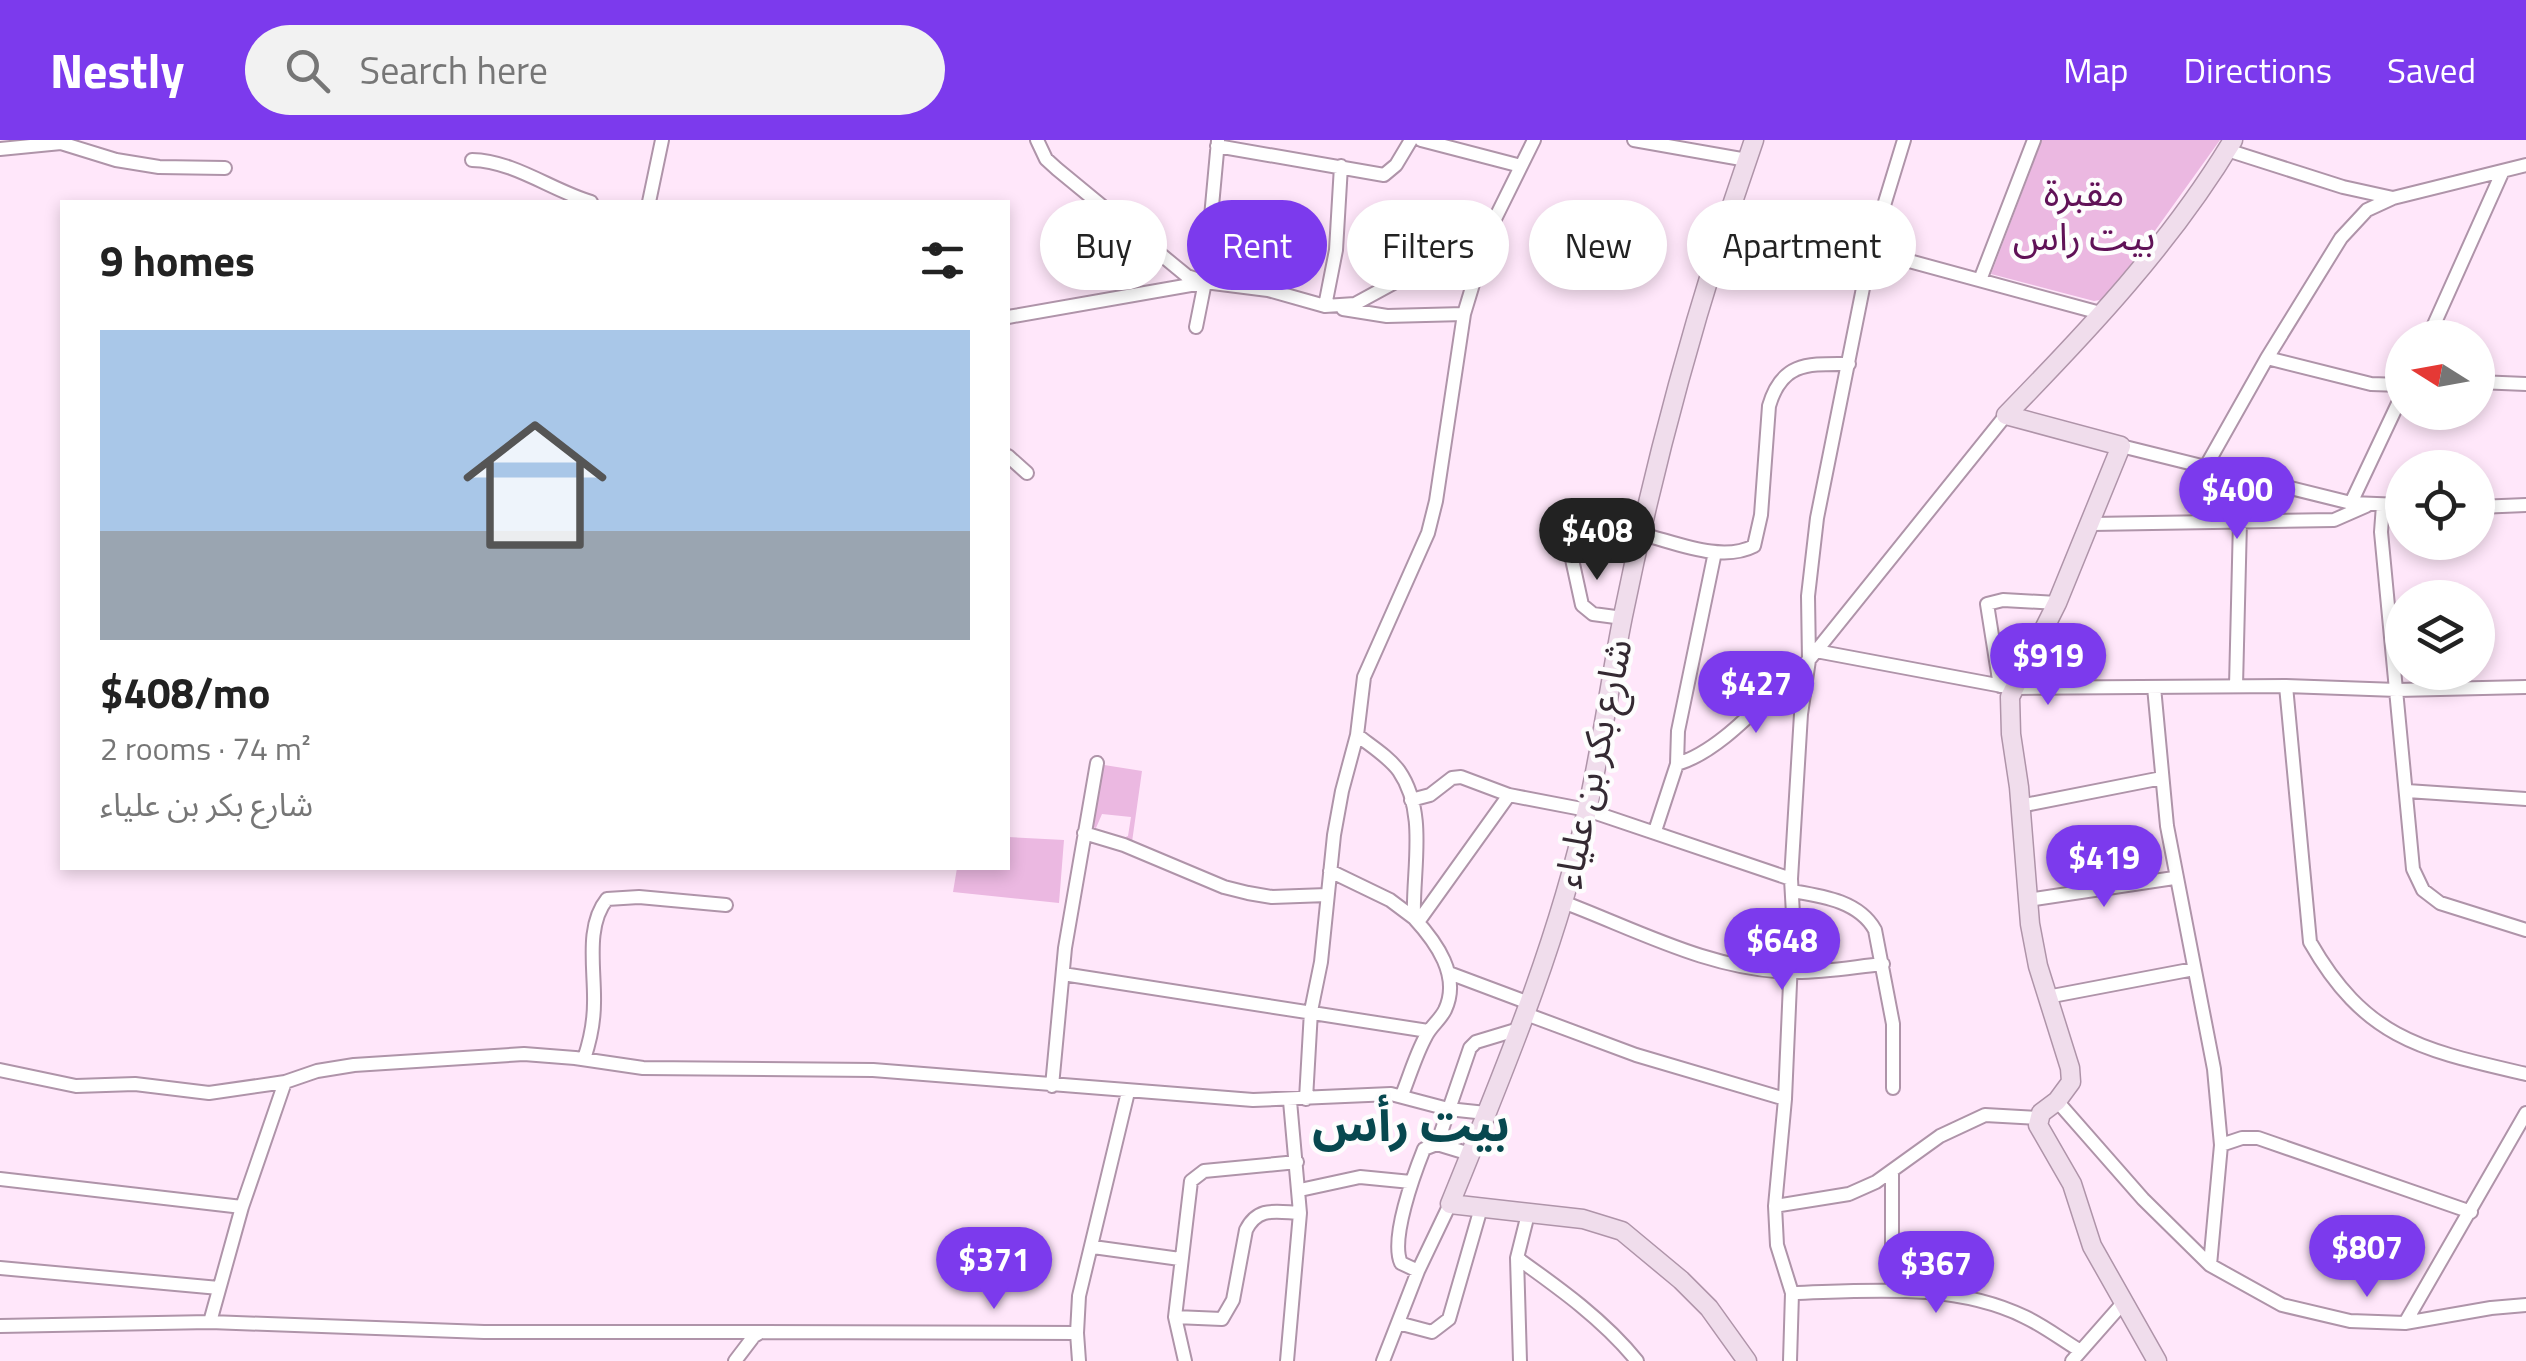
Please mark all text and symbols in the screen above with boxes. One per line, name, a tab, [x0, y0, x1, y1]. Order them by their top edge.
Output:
search box	[245, 25, 945, 115]
text: Nestly	[50, 34, 185, 107]
text: Search here	[360, 41, 548, 99]
icon: search	[280, 43, 335, 98]
text: Map	[2063, 43, 2129, 97]
text: Directions	[2184, 43, 2332, 97]
text: Saved	[2387, 43, 2476, 97]
park label: مقبرة بيت راس	[2013, 163, 2155, 265]
chip: Buy	[1040, 200, 1167, 290]
chip: Rent	[1187, 200, 1327, 290]
chip: Filters	[1347, 200, 1509, 290]
chip: New	[1529, 200, 1667, 290]
chip: Apartment	[1687, 200, 1916, 290]
text: 9 homes	[100, 228, 255, 292]
icon: filters	[915, 233, 970, 288]
north arrow	[2385, 320, 2495, 430]
map controls	[2385, 320, 2495, 690]
icon: home	[445, 395, 625, 575]
button: locate	[2385, 450, 2495, 560]
pin: $400	[2178, 457, 2296, 542]
text: $400	[2201, 465, 2273, 513]
pin: $408	[1538, 498, 1656, 583]
text: $408	[1561, 506, 1633, 554]
button: layers	[2385, 580, 2495, 690]
pin: $919	[1989, 623, 2107, 708]
text: $919	[2012, 631, 2084, 679]
street label: شارع بكر بن علياء	[1537, 633, 1647, 893]
pin: $427	[1697, 651, 1815, 736]
text: $427	[1720, 659, 1792, 707]
text: $408/mo	[100, 660, 270, 724]
text: 2 rooms · 74 m²	[100, 724, 311, 772]
text: شارع بكر بن علياء	[100, 780, 313, 828]
pin: $419	[2045, 825, 2163, 910]
text: $419	[2068, 833, 2140, 881]
pin: $648	[1723, 908, 1841, 993]
text: $648	[1746, 916, 1818, 964]
district label: بيت رأس	[1312, 1087, 1510, 1160]
pin: $807	[2308, 1215, 2426, 1300]
text: $807	[2331, 1223, 2403, 1271]
pin: $371	[935, 1227, 1053, 1312]
pin: $367	[1877, 1231, 1995, 1316]
text: $371	[958, 1235, 1030, 1283]
text: $367	[1900, 1239, 1972, 1287]

